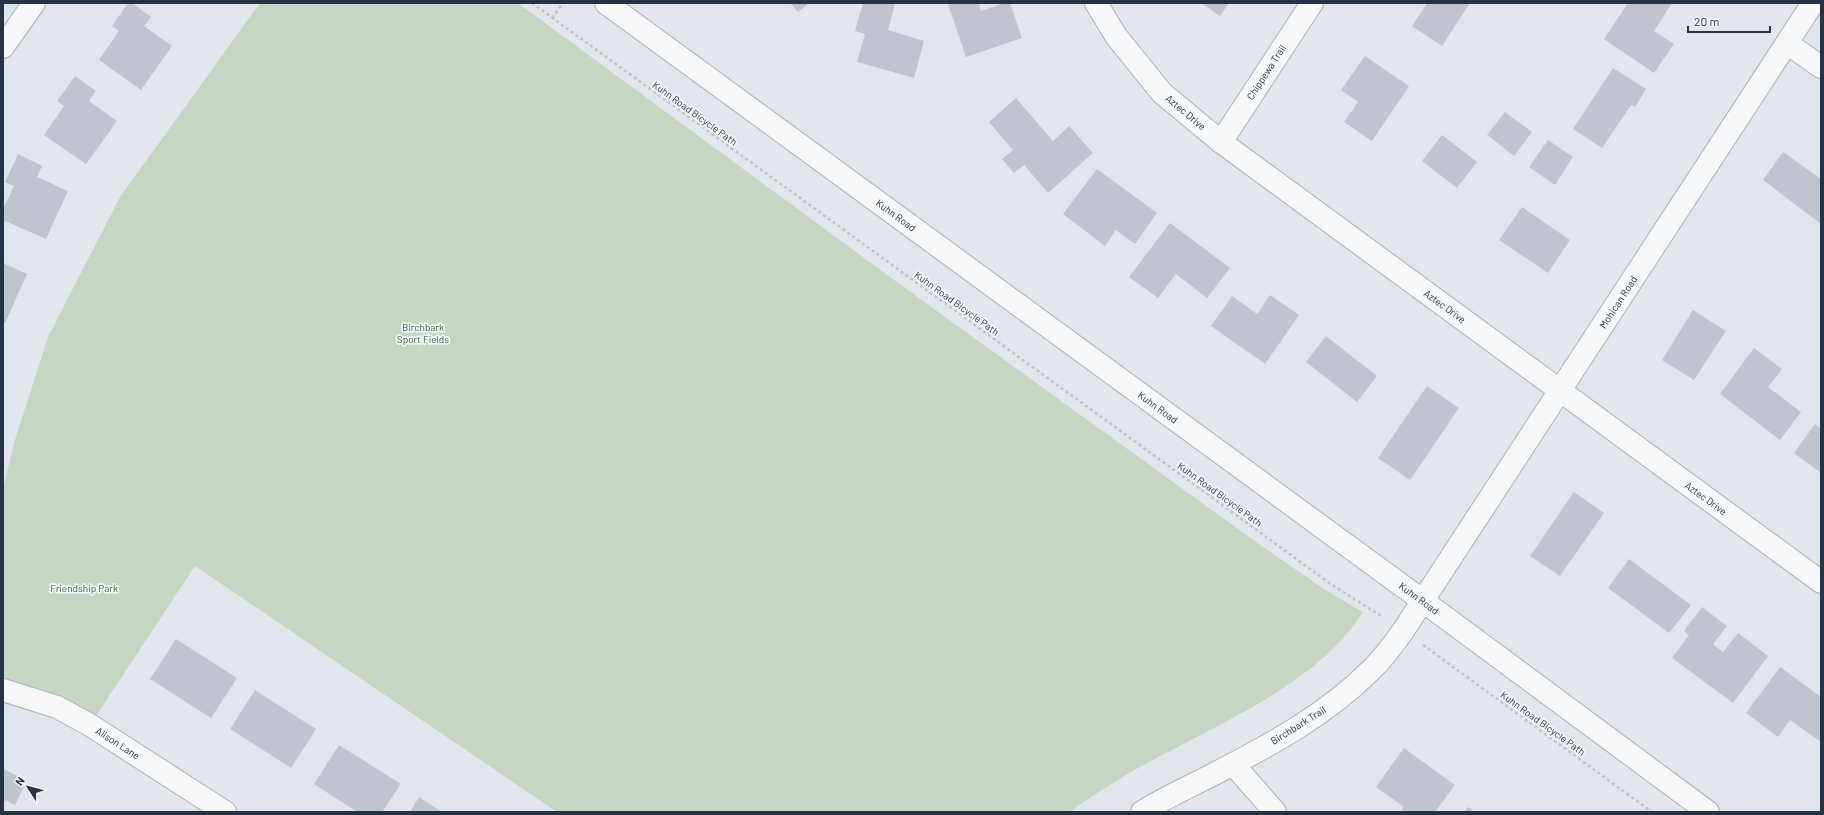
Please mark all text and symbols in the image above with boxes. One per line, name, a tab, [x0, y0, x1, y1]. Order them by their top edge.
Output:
scale bar	[1688, 8, 1770, 34]
text: 20 m	[1694, 14, 1720, 28]
street label: Chippewa Trail	[1244, 42, 1288, 102]
street label: Kuhn Road Bicycle Path	[650, 78, 740, 148]
street label: Aztec Drive	[1163, 92, 1209, 132]
street label: Kuhn Road	[874, 197, 918, 233]
street label: Kuhn Road Bicycle Path	[912, 268, 1002, 338]
street label: Mohican Road	[1597, 273, 1639, 331]
street label: Aztec Drive	[1422, 287, 1468, 325]
park label: Birchbark Sport Fields	[397, 321, 449, 345]
street label: Kuhn Road	[1136, 389, 1180, 425]
street label: Kuhn Road Bicycle Path	[1175, 459, 1265, 529]
street label: Aztec Drive	[1683, 479, 1729, 517]
street label: Kuhn Road	[1397, 580, 1441, 616]
park label: Friendship Park	[50, 582, 118, 594]
street label: Kuhn Road Bicycle Path	[1498, 688, 1588, 758]
street label: Birchbark Trail	[1268, 703, 1328, 747]
street label: Alison Lane	[94, 724, 142, 762]
north arrow	[8, 767, 48, 807]
text: N	[12, 774, 27, 788]

